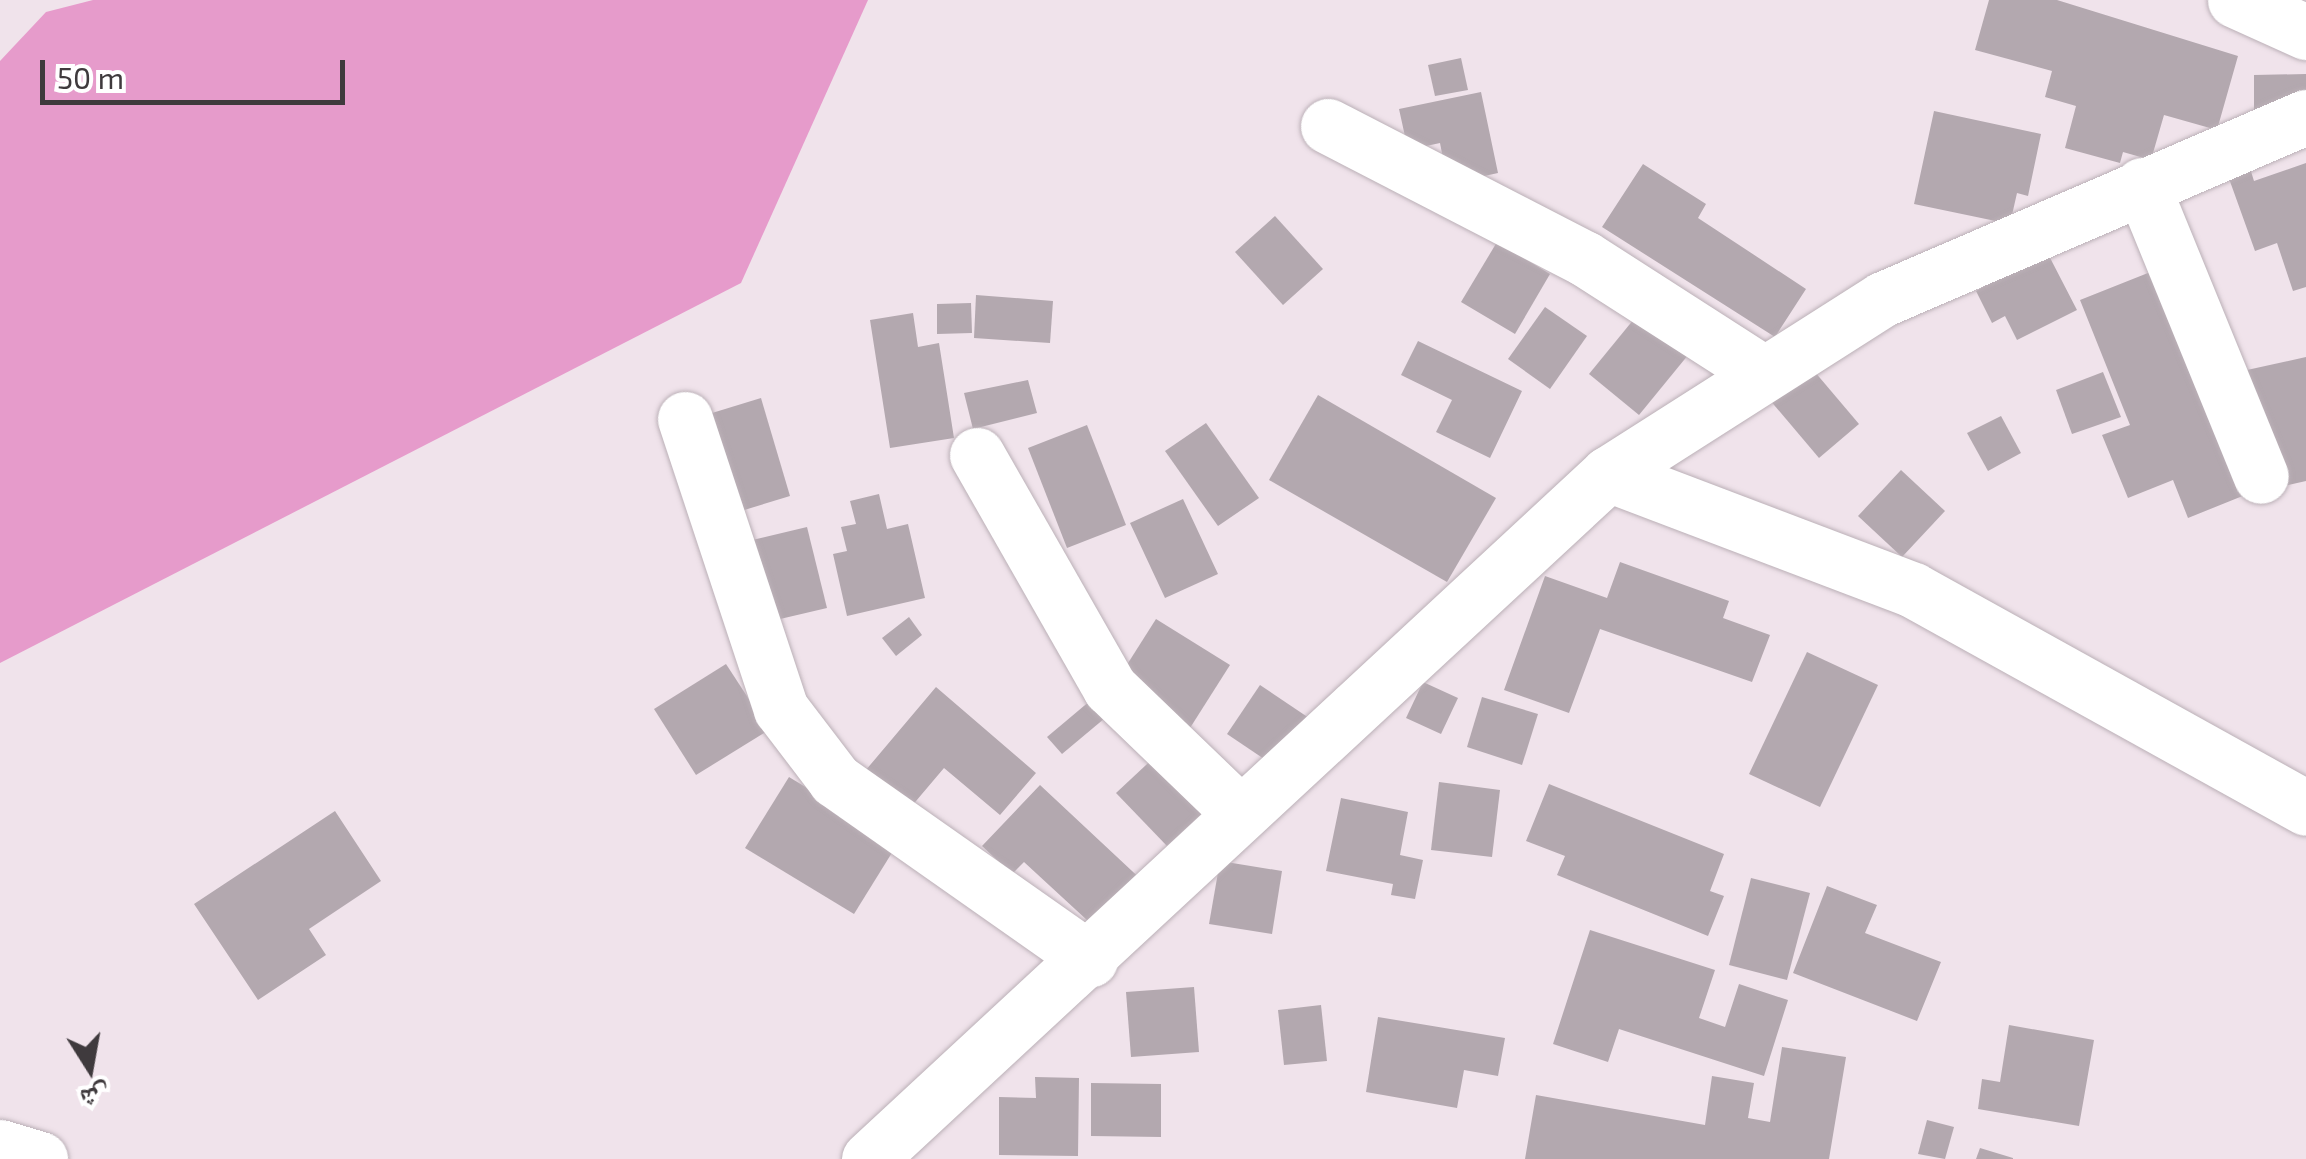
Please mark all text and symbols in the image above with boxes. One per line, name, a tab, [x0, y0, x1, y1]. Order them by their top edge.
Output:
scale bar	[45, 40, 350, 102]
text: 50 m	[57, 59, 124, 95]
north arrow	[40, 1019, 140, 1119]
text: ش	[78, 1079, 114, 1118]

